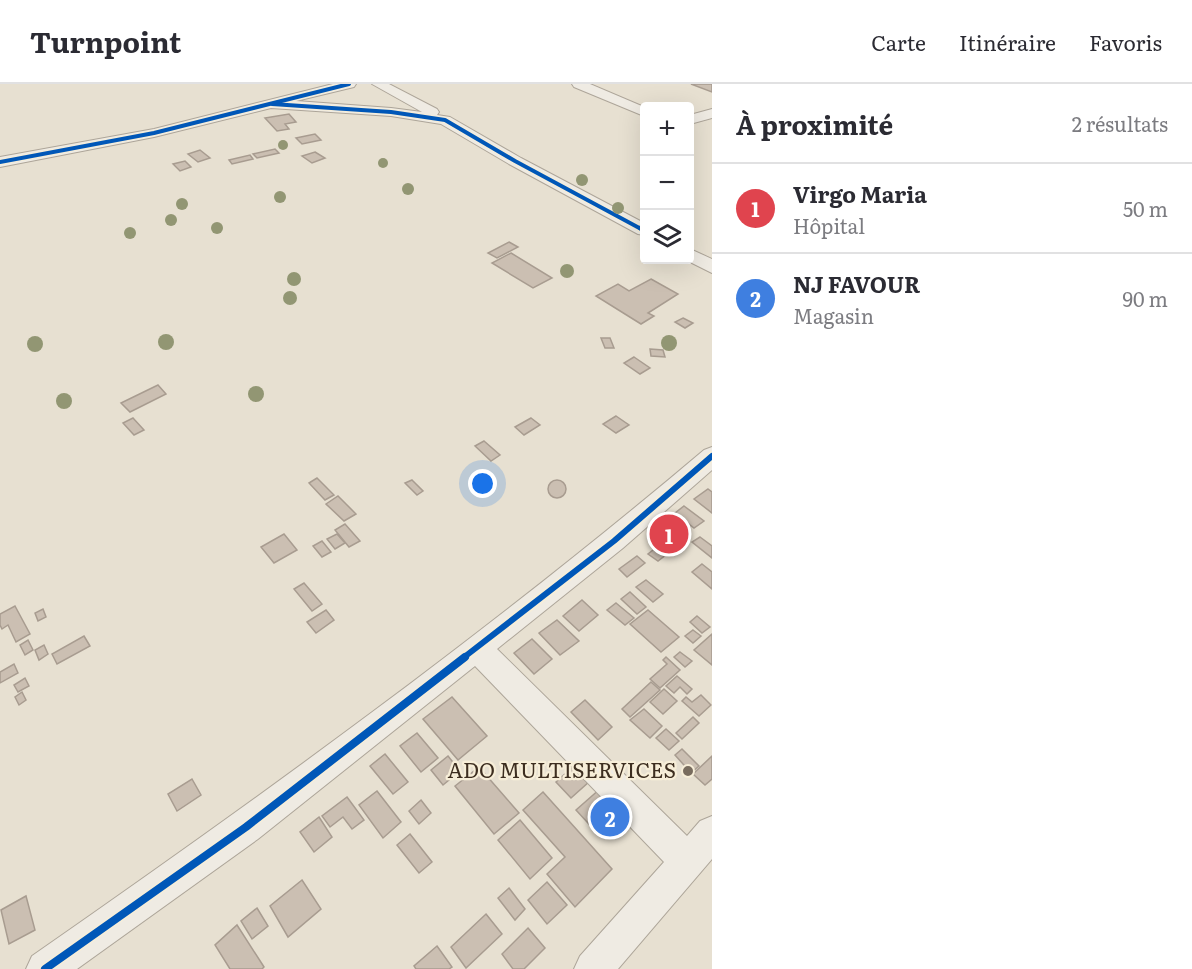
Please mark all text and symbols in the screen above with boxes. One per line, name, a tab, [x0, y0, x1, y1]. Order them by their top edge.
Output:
text: Turnpoint	[30, 20, 181, 62]
text: Carte	[871, 26, 926, 57]
text: Itinéraire	[959, 26, 1056, 57]
text: Favoris	[1089, 26, 1162, 57]
map controls	[640, 102, 694, 264]
button: +	[640, 102, 694, 156]
text: À proximité	[736, 104, 893, 143]
text: 2 résultats	[1072, 108, 1168, 138]
button: −	[640, 156, 694, 210]
text: Virgo Maria	[793, 177, 927, 210]
text: 1	[751, 193, 760, 223]
text: 50 m	[1123, 193, 1168, 223]
button: layers	[640, 210, 694, 264]
text: Hôpital	[793, 210, 865, 240]
text: NJ FAVOUR	[793, 267, 920, 300]
text: 2	[750, 283, 761, 313]
text: 90 m	[1123, 283, 1168, 313]
text: Magasin	[793, 300, 874, 330]
your location	[468, 469, 497, 498]
pin: 1	[650, 512, 688, 556]
place label: ADO MULTISERVICES	[448, 753, 676, 784]
marker: ADO MULTISERVICES	[681, 764, 695, 778]
pin: 2	[590, 794, 630, 840]

